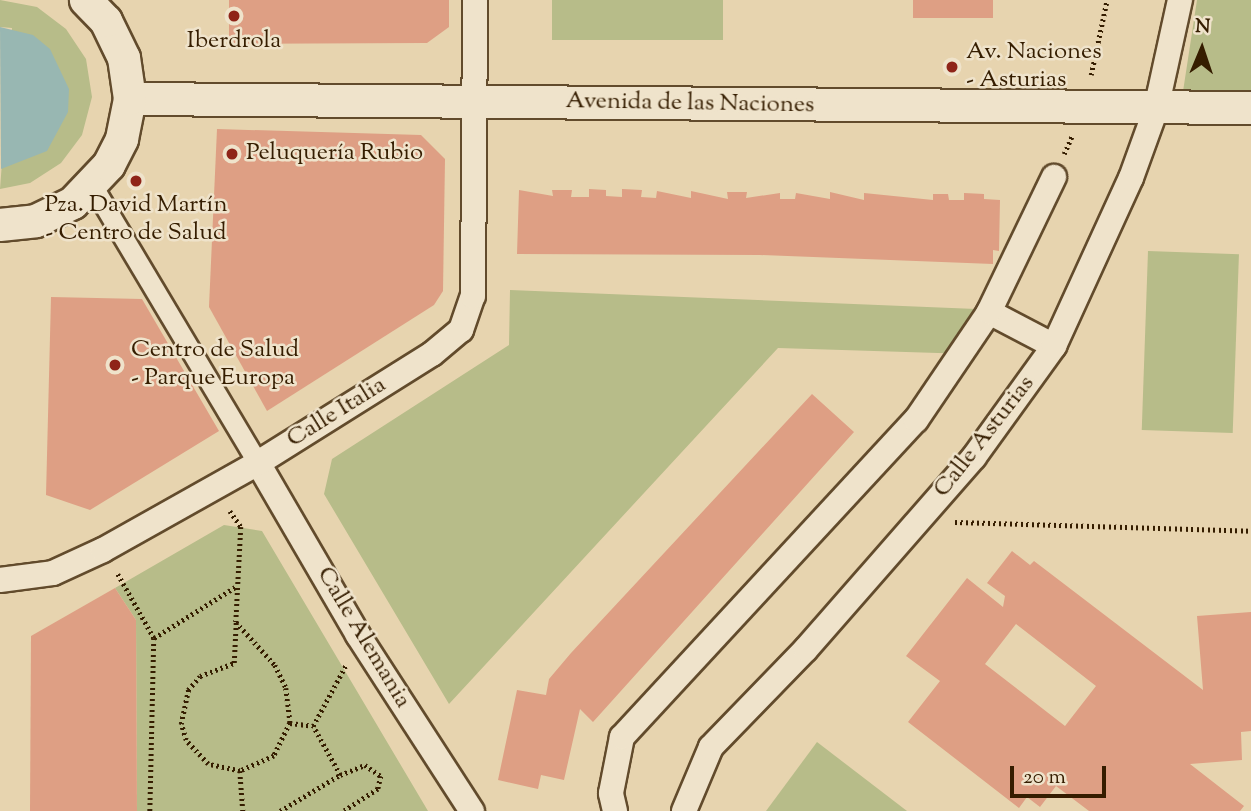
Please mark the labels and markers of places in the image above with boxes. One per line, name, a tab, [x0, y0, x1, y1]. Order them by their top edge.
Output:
marker: Iberdrola	[226, 8, 242, 24]
place label: Iberdrola	[187, 28, 281, 56]
place label: Av. Naciones - Asturias	[966, 39, 1102, 95]
marker: Av. Naciones - Asturias	[944, 59, 960, 75]
place label: Peluquería Rubio	[246, 140, 423, 168]
marker: Peluquería Rubio	[224, 146, 240, 162]
marker: Pza. David Martín - Centro de Salud	[128, 173, 144, 189]
place label: Pza. David Martín - Centro de Salud	[44, 192, 228, 248]
place label: Centro de Salud - Parque Europa	[131, 337, 299, 393]
marker: Centro de Salud - Parque Europa	[105, 355, 125, 375]

